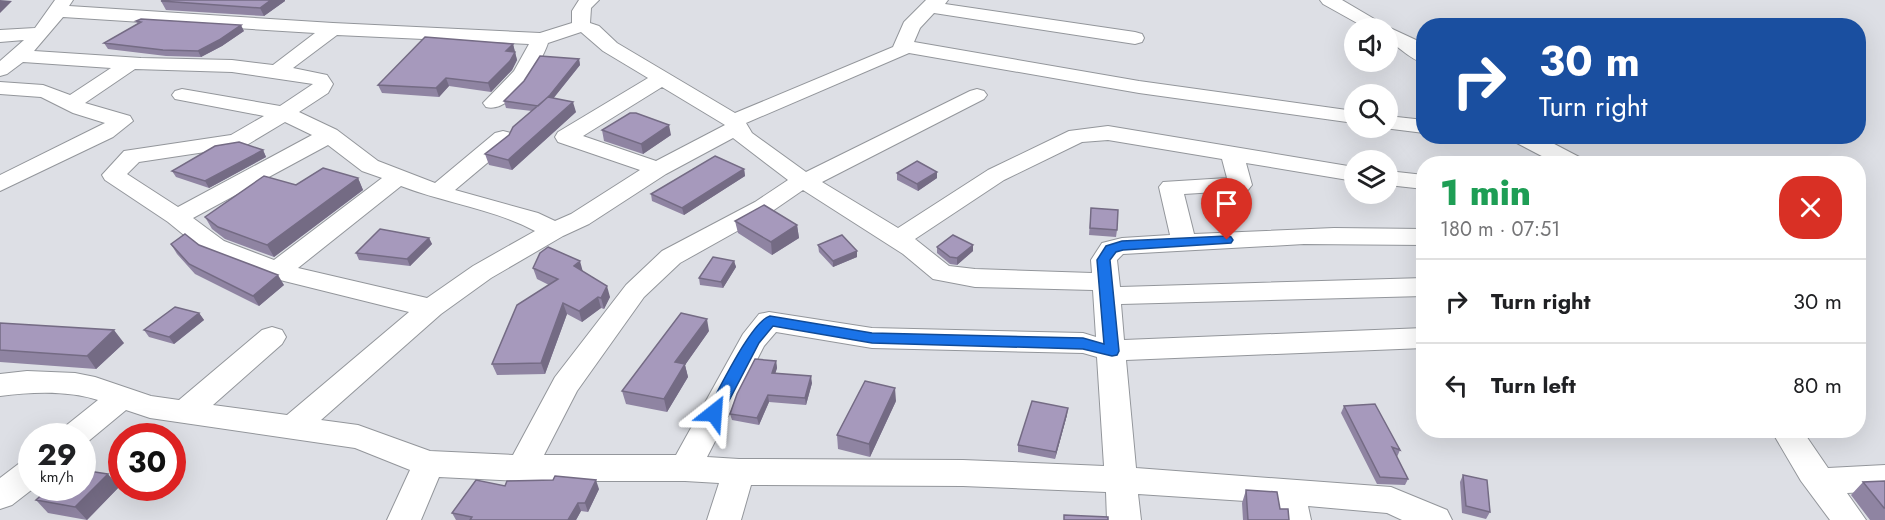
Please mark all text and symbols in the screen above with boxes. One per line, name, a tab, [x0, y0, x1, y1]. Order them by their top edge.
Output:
map controls	[1344, 18, 1398, 204]
button: sound	[1344, 18, 1398, 72]
text: 30 m	[1539, 31, 1640, 92]
icon: right	[1440, 42, 1518, 120]
button: search	[1344, 84, 1398, 138]
text: Turn right	[1539, 87, 1647, 126]
button: layers	[1344, 150, 1398, 204]
text: 1 min	[1440, 166, 1531, 218]
button: close	[1779, 176, 1842, 239]
pin	[1201, 178, 1252, 240]
icon: arrive	[1210, 187, 1243, 220]
text: 180 m · 07:51	[1440, 215, 1560, 244]
icon: right	[1440, 285, 1473, 318]
text: Turn right	[1491, 285, 1591, 317]
text: 30 m	[1793, 285, 1842, 317]
icon: left	[1440, 369, 1473, 402]
text: Turn left	[1491, 369, 1576, 401]
text: 80 m	[1793, 369, 1842, 401]
position arrow	[682, 381, 746, 445]
speed limit sign: 30	[108, 423, 186, 501]
text: 29	[37, 433, 77, 476]
text: km/h	[40, 466, 74, 488]

